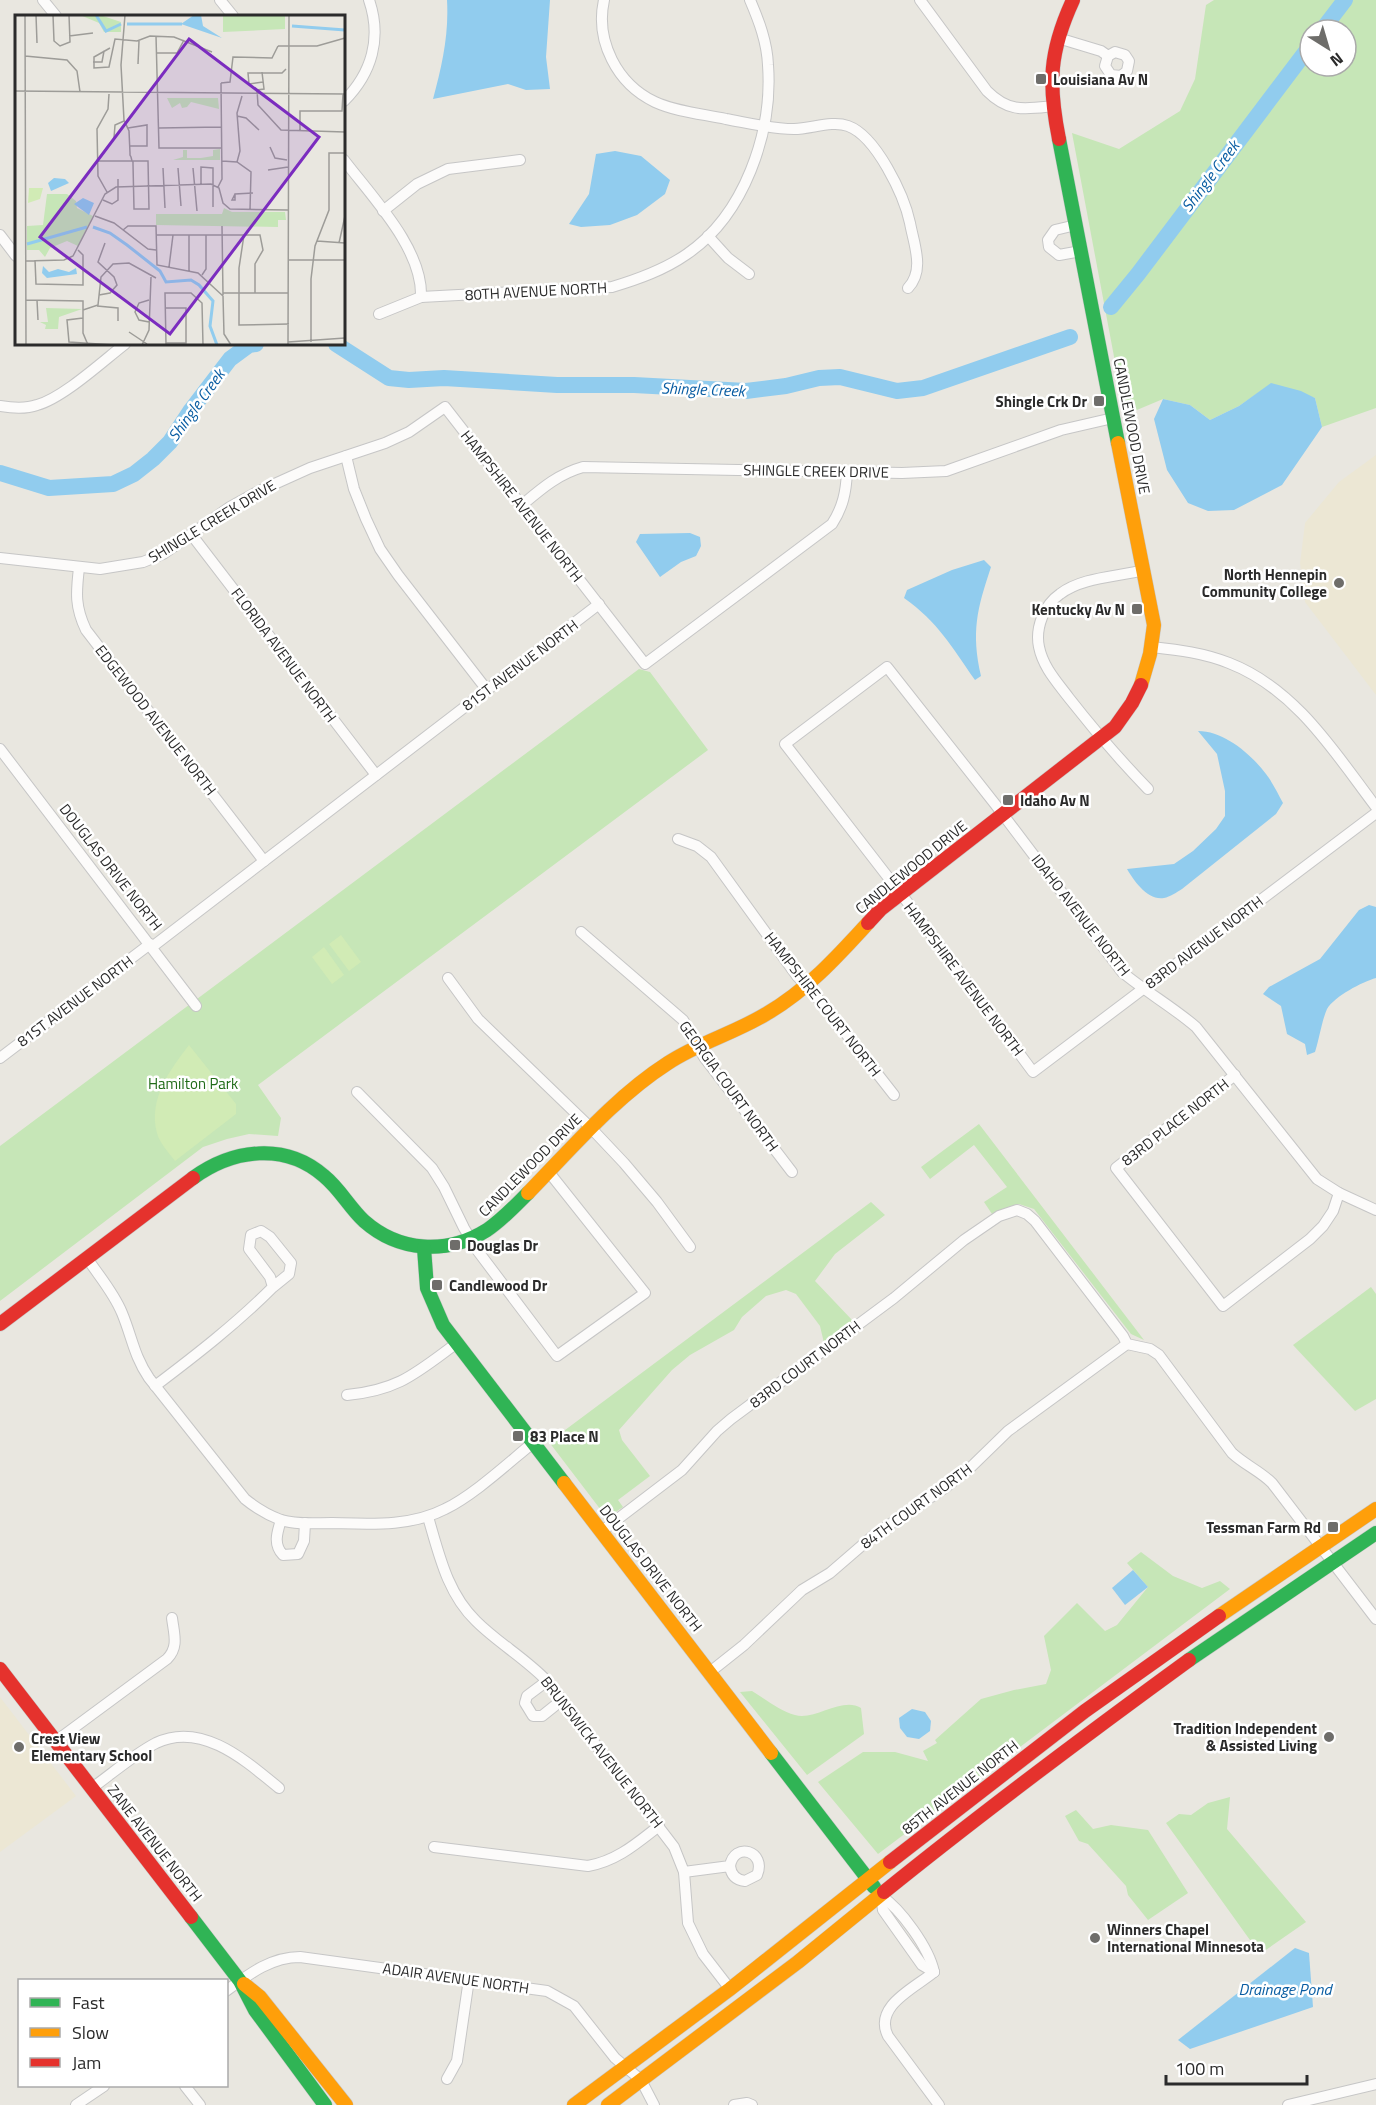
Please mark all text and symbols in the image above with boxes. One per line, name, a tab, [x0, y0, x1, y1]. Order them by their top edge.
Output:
inset map	[15, 15, 345, 345]
north arrow	[1298, 18, 1358, 78]
text: N	[1325, 47, 1349, 73]
place label: Louisiana Av N	[1053, 68, 1148, 91]
marker: Louisiana Av N	[1034, 72, 1048, 86]
water label: Shingle Creek	[1175, 134, 1246, 217]
street label: 80TH AVENUE NORTH	[464, 276, 608, 306]
street label: CANDLEWOOD DRIVE	[1108, 356, 1156, 496]
water label: Shingle Creek	[162, 362, 231, 446]
water label: Shingle Creek	[661, 376, 747, 403]
place label: Shingle Crk Dr	[995, 390, 1087, 413]
marker: Shingle Crk Dr	[1092, 394, 1106, 408]
street label: HAMPSHIRE AVENUE NORTH	[455, 425, 589, 587]
street label: SHINGLE CREEK DRIVE	[743, 458, 889, 484]
street label: SHINGLE CREEK DRIVE	[144, 474, 280, 568]
place label: North Hennepin Community College	[1202, 563, 1327, 603]
marker: North Hennepin Community College	[1332, 576, 1346, 590]
street label: FLORIDA AVENUE NORTH	[226, 583, 342, 727]
place label: Kentucky Av N	[1031, 598, 1125, 621]
marker: Kentucky Av N	[1130, 602, 1144, 616]
street label: 81ST AVENUE NORTH	[457, 614, 583, 716]
street label: EDGEWOOD AVENUE NORTH	[90, 640, 222, 800]
place label: Idaho Av N	[1020, 789, 1090, 812]
marker: Idaho Av N	[1001, 793, 1015, 807]
street label: DOUGLAS DRIVE NORTH	[54, 798, 168, 936]
street label: CANDLEWOOD DRIVE	[850, 815, 972, 919]
street label: IDAHO AVENUE NORTH	[1026, 849, 1136, 981]
street label: 83RD AVENUE NORTH	[1140, 890, 1268, 994]
street label: HAMPSHIRE AVENUE NORTH	[898, 897, 1030, 1061]
street label: HAMPSHIRE COURT NORTH	[759, 927, 887, 1081]
street label: 81ST AVENUE NORTH	[12, 950, 138, 1052]
street label: GEORGIA COURT NORTH	[674, 1016, 784, 1156]
park label: Hamilton Park	[148, 1072, 238, 1095]
street label: 83RD PLACE NORTH	[1116, 1073, 1234, 1171]
street label: CANDLEWOOD DRIVE	[473, 1108, 587, 1222]
place label: Douglas Dr	[467, 1234, 539, 1257]
marker: Douglas Dr	[448, 1238, 462, 1252]
place label: Candlewood Dr	[449, 1274, 548, 1297]
marker: Candlewood Dr	[430, 1278, 444, 1292]
street label: 83RD COURT NORTH	[745, 1314, 865, 1414]
place label: 83 Place N	[530, 1425, 599, 1448]
marker: 83 Place N	[511, 1429, 525, 1443]
street label: 84TH COURT NORTH	[855, 1458, 977, 1554]
street label: DOUGLAS DRIVE NORTH	[594, 1499, 708, 1637]
place label: Tessman Farm Rd	[1206, 1516, 1321, 1539]
marker: Tessman Farm Rd	[1326, 1520, 1340, 1534]
street label: BRUNSWICK AVENUE NORTH	[535, 1671, 669, 1833]
place label: Tradition Independent & Assisted Living	[1173, 1717, 1318, 1757]
place label: Crest View Elementary School	[31, 1727, 152, 1767]
marker: Tradition Independent & Assisted Living	[1322, 1730, 1336, 1744]
street label: 85TH AVENUE NORTH	[897, 1734, 1023, 1840]
marker: Crest View Elementary School	[12, 1740, 26, 1754]
street label: ZANE AVENUE NORTH	[102, 1780, 208, 1906]
place label: Winners Chapel International Minnesota	[1107, 1918, 1264, 1958]
marker: Winners Chapel International Minnesota	[1088, 1931, 1102, 1945]
street label: ADAIR AVENUE NORTH	[381, 1956, 531, 2000]
water label: Drainage Pond	[1239, 1977, 1333, 2001]
legend	[18, 1979, 228, 2087]
text: Fast	[72, 1989, 105, 2016]
text: Slow	[72, 2019, 109, 2046]
scale bar	[1166, 2048, 1307, 2086]
text: Jam	[72, 2049, 101, 2076]
text: 100 m	[1175, 2055, 1224, 2082]

